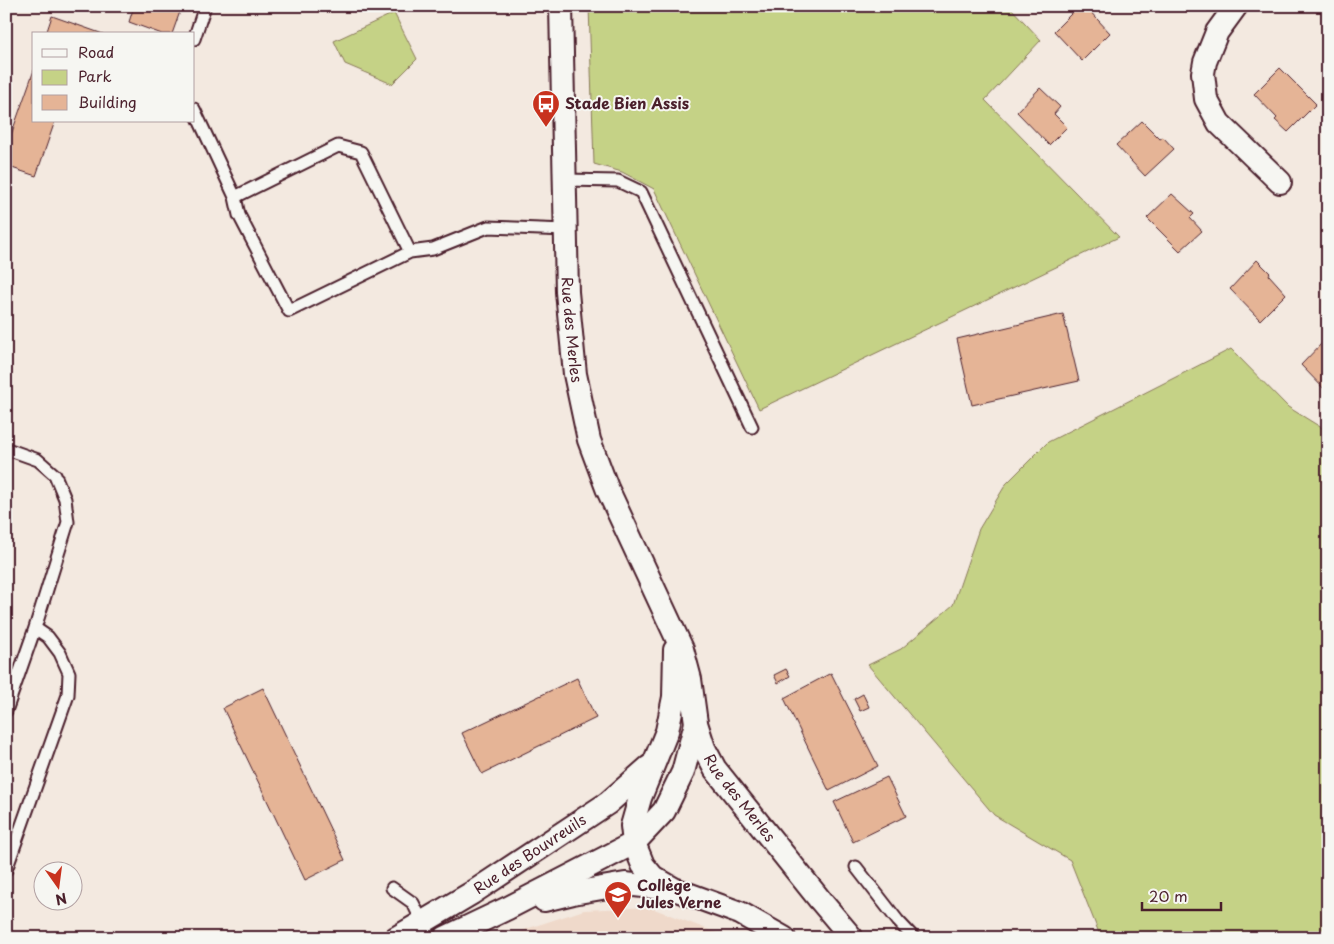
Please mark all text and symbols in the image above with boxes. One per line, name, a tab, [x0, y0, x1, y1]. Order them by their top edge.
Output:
legend	[32, 32, 195, 122]
text: Road	[78, 40, 114, 63]
text: Park	[78, 64, 112, 87]
bus stop icon: Stade Bien Assis	[531, 89, 561, 128]
text: Building	[78, 90, 137, 113]
place label: Stade Bien Assis	[565, 91, 689, 114]
street label: Rue des Merles	[557, 277, 590, 385]
street label: Rue des Merles	[699, 749, 782, 846]
street label: Rue des Bouvreuils	[468, 807, 590, 899]
north arrow	[32, 862, 82, 912]
place label: Collège Jules Verne	[637, 873, 722, 913]
scale bar	[1142, 879, 1220, 911]
school or university icon: Collège Jules Verne	[603, 880, 633, 919]
text: 20 m	[1149, 884, 1188, 907]
text: N	[53, 888, 69, 911]

